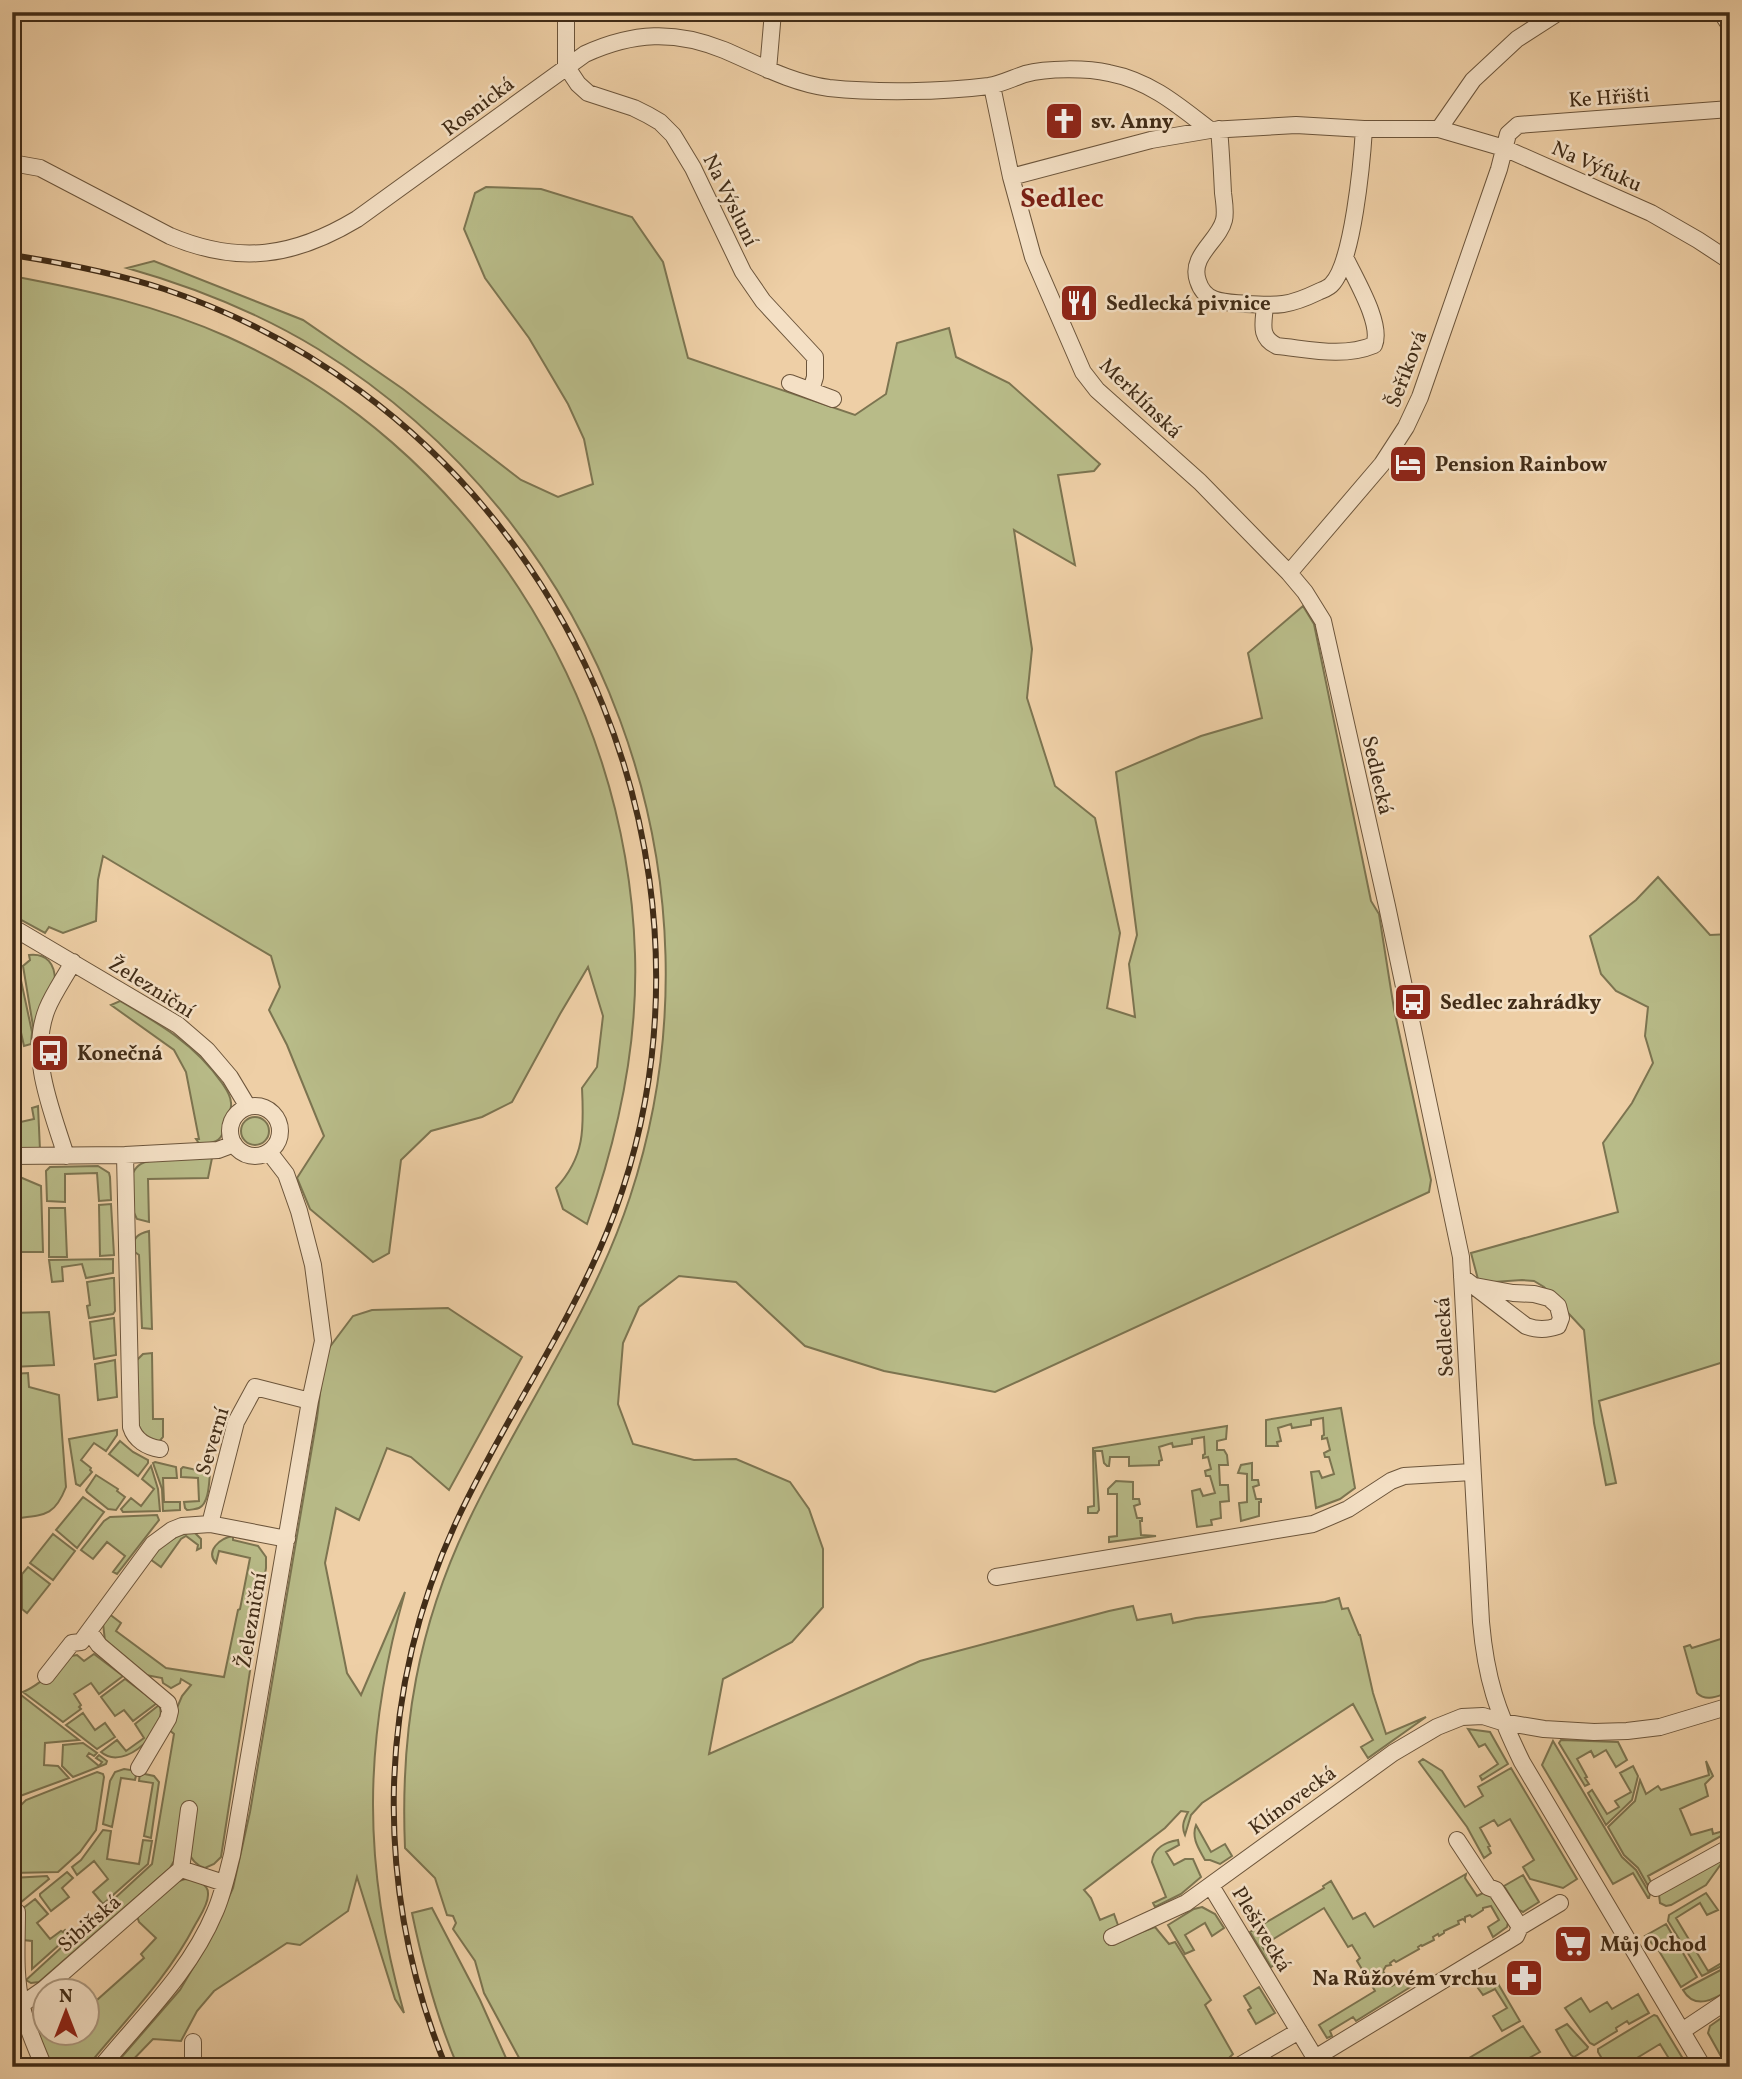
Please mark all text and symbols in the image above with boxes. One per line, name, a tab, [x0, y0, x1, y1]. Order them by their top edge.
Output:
street label: Rosnická	[437, 70, 521, 144]
street label: Ke Hřišti	[1568, 81, 1651, 116]
church icon: sv. Anny	[1043, 100, 1085, 142]
place label: sv. Anny	[1091, 108, 1174, 137]
street label: Na Výfuku	[1547, 135, 1646, 200]
street label: Na Výsluní	[695, 149, 765, 253]
district label: Sedlec	[1020, 180, 1104, 219]
restaurant icon: Sedlecká pivnice	[1058, 282, 1100, 324]
place label: Sedlecká pivnice	[1106, 290, 1271, 319]
street label: Šeříková	[1379, 327, 1435, 412]
street label: Merklínská	[1092, 352, 1188, 446]
hotel icon: Pension Rainbow	[1387, 443, 1429, 485]
place label: Pension Rainbow	[1435, 451, 1608, 480]
street label: Sedlecká	[1353, 733, 1400, 818]
street label: Železniční	[102, 950, 201, 1027]
bus stop icon: Sedlec zahrádky	[1392, 981, 1434, 1023]
place label: Sedlec zahrádky	[1440, 989, 1602, 1018]
bus stop icon: Konečná	[29, 1032, 71, 1074]
place label: Konečná	[77, 1040, 163, 1069]
street label: Sedlecká	[1429, 1296, 1462, 1378]
street label: Severní	[189, 1403, 238, 1479]
street label: Železniční	[230, 1569, 275, 1671]
street label: Klínovecká	[1243, 1760, 1343, 1843]
street label: Plešivecká	[1224, 1881, 1298, 1978]
street label: Sibiřská	[52, 1888, 128, 1960]
supermarket icon: Můj Ochod	[1552, 1923, 1594, 1965]
place label: Můj Ochod	[1600, 1931, 1707, 1960]
pharmacy icon: Na Růžovém vrchu	[1503, 1957, 1545, 1999]
place label: Na Růžovém vrchu	[1312, 1965, 1497, 1994]
north arrow	[32, 1978, 102, 2048]
text: N	[59, 1984, 73, 2010]

